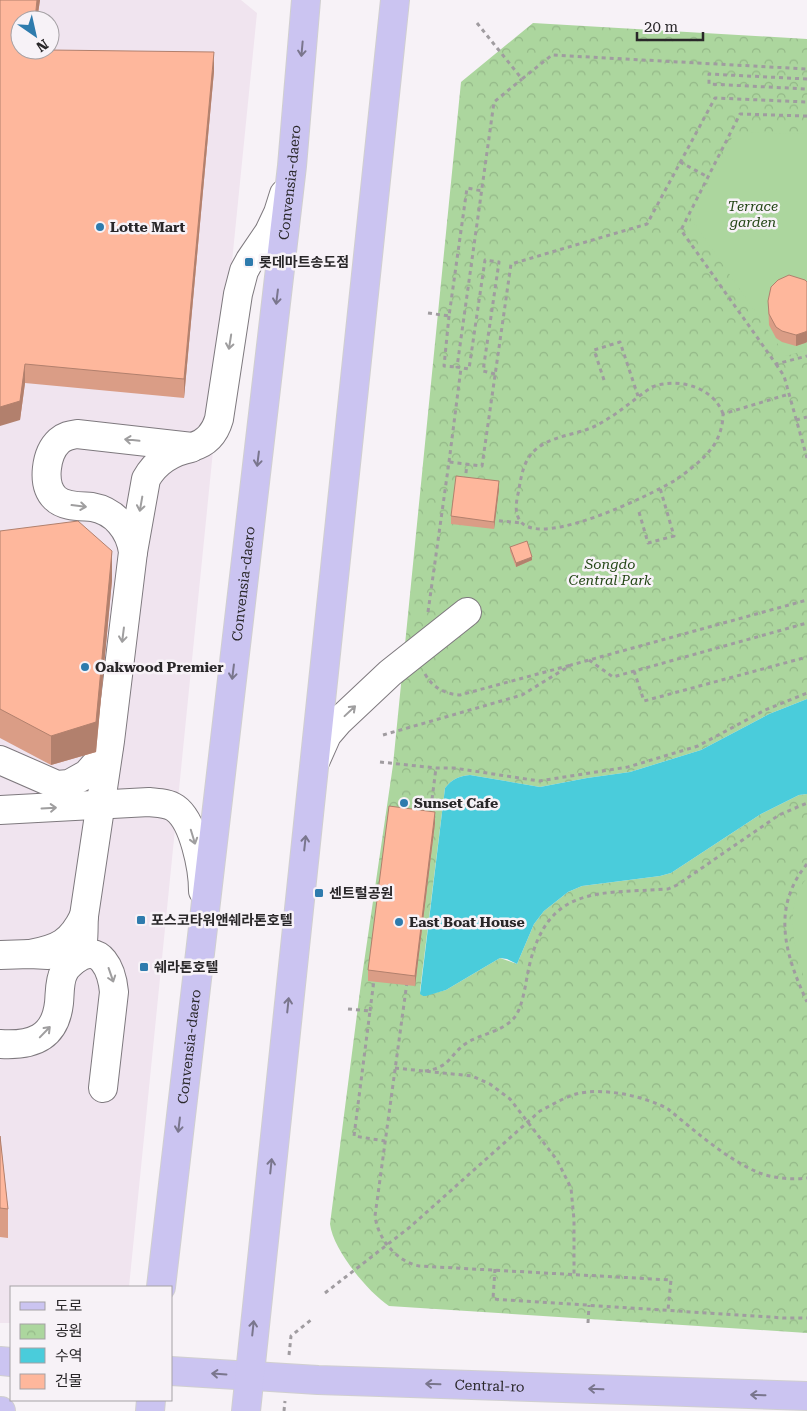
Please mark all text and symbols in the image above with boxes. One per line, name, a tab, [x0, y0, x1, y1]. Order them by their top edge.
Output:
north arrow	[10, 10, 60, 60]
scale bar	[637, 10, 703, 42]
text: 20 m	[644, 18, 679, 36]
text: N	[33, 36, 51, 56]
one-way arrow	[297, 40, 306, 56]
street label: Convensia-daero	[275, 124, 303, 241]
park label: Terrace garden	[728, 198, 778, 230]
place label: Lotte Mart	[110, 219, 186, 235]
marker: Lotte Mart	[94, 221, 106, 233]
place label: 롯데마트송도점	[259, 254, 349, 270]
marker: 롯데마트송도점	[243, 256, 255, 268]
one-way arrow	[272, 289, 282, 305]
one-way arrow	[225, 334, 235, 350]
one-way arrow	[124, 435, 140, 445]
one-way arrow	[253, 450, 263, 466]
one-way arrow	[135, 496, 145, 512]
one-way arrow	[71, 501, 87, 511]
street label: Convensia-daero	[229, 526, 258, 642]
park label: Songdo Central Park	[569, 556, 652, 588]
one-way arrow	[118, 627, 128, 643]
place label: Oakwood Premier	[95, 659, 224, 675]
marker: Oakwood Premier	[79, 661, 91, 673]
one-way arrow	[228, 664, 238, 680]
one-way arrow	[343, 705, 356, 717]
place label: Sunset Cafe	[414, 795, 498, 811]
marker: Sunset Cafe	[398, 797, 410, 809]
one-way arrow	[40, 803, 56, 812]
one-way arrow	[188, 829, 198, 845]
one-way arrow	[300, 835, 310, 851]
place label: 센트럴공원	[329, 885, 393, 901]
marker: 센트럴공원	[313, 887, 325, 899]
place label: 포스코타워앤쉐라톤호텔	[151, 912, 293, 928]
marker: 포스코타워앤쉐라톤호텔	[135, 914, 147, 926]
place label: East Boat House	[409, 914, 525, 930]
marker: East Boat House	[393, 916, 405, 928]
place label: 쉐라톤호텔	[154, 959, 219, 975]
marker: 쉐라톤호텔	[138, 961, 150, 973]
one-way arrow	[107, 967, 116, 982]
street label: Convensia-daero	[174, 988, 204, 1105]
one-way arrow	[283, 997, 293, 1013]
one-way arrow	[39, 1026, 51, 1038]
one-way arrow	[174, 1117, 184, 1133]
one-way arrow	[266, 1158, 275, 1174]
legend	[10, 1286, 172, 1401]
text: 도로	[55, 1297, 83, 1315]
one-way arrow	[248, 1320, 258, 1336]
text: 공원	[55, 1322, 83, 1340]
text: 수역	[55, 1347, 83, 1365]
one-way arrow	[211, 1369, 227, 1379]
text: 건물	[55, 1372, 83, 1390]
street label: Central-ro	[454, 1376, 525, 1395]
one-way arrow	[426, 1379, 442, 1389]
one-way arrow	[588, 1385, 604, 1394]
one-way arrow	[751, 1390, 767, 1399]

